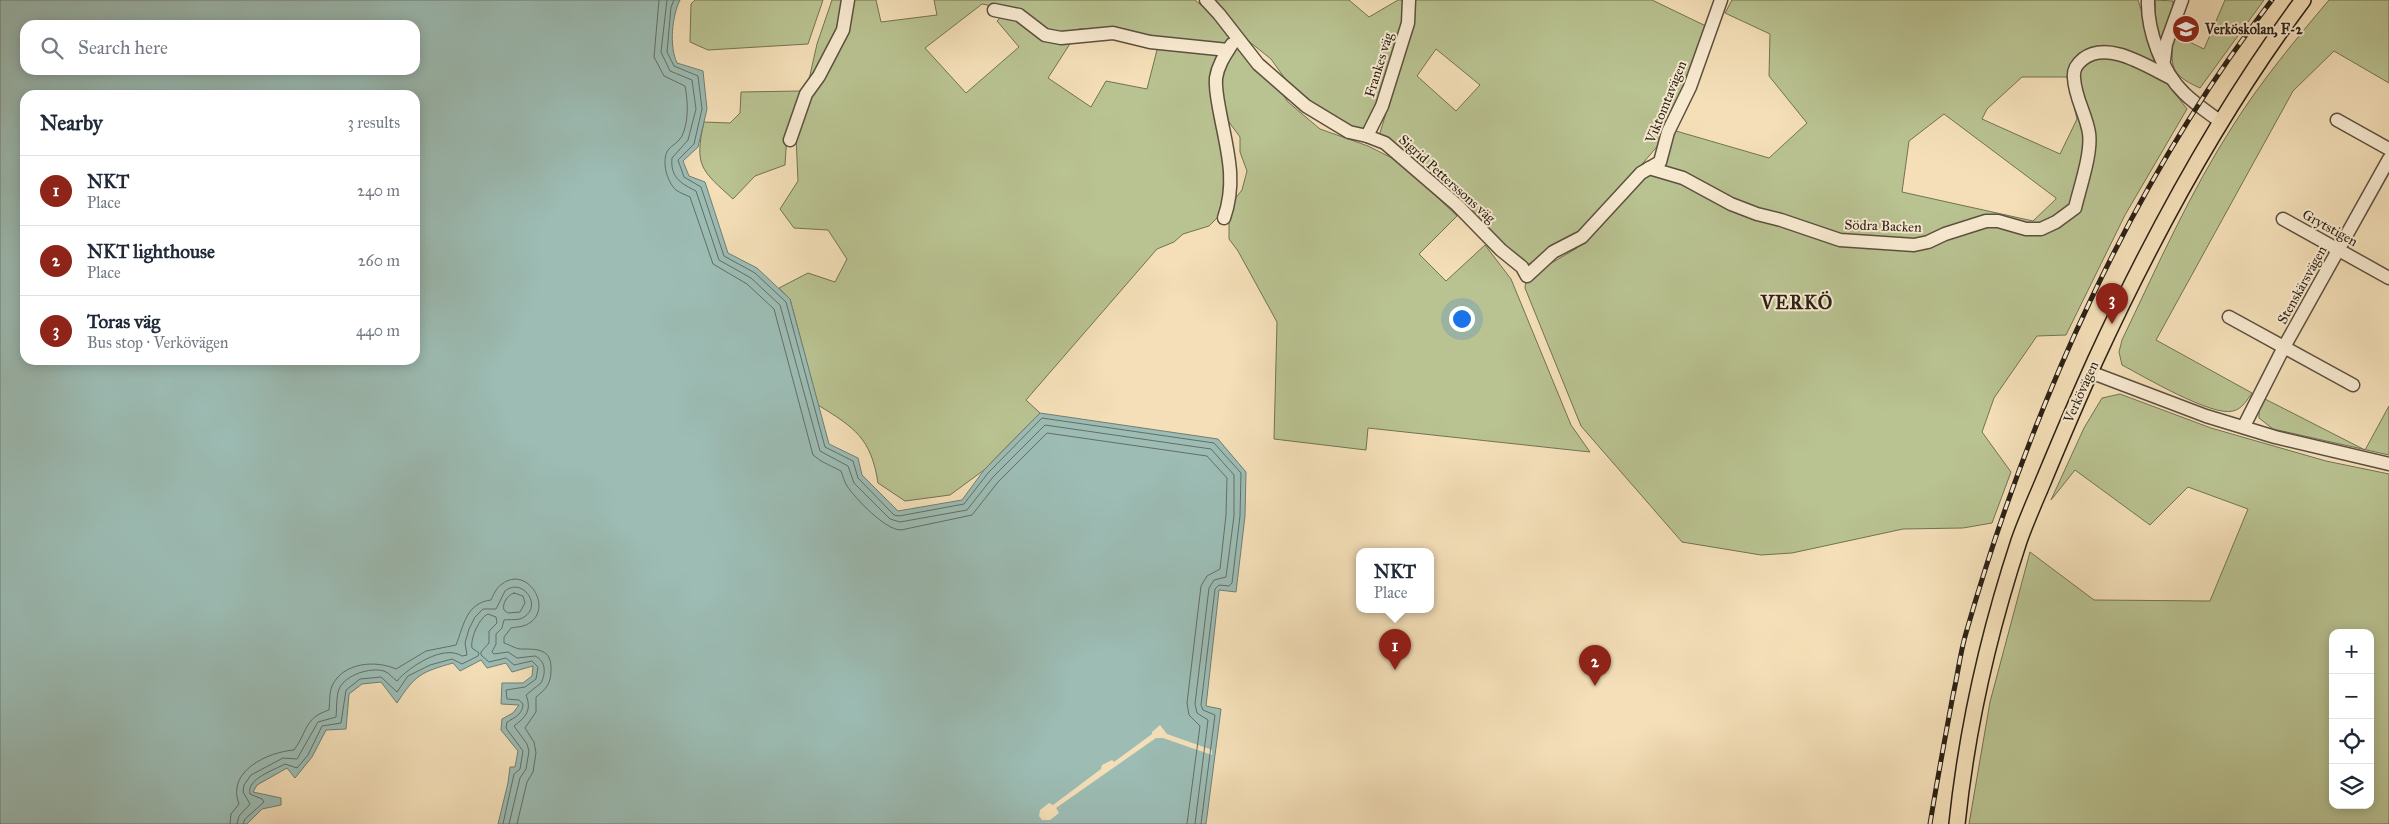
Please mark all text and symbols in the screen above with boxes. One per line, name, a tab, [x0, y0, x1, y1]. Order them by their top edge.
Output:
school or university icon: Verköskolan, F-2	[2171, 14, 2201, 44]
search box	[20, 20, 420, 75]
place label: Verköskolan, F-2	[2204, 21, 2304, 38]
street label: Frankes väg	[1361, 30, 1397, 100]
icon: search	[38, 34, 66, 62]
text: Search here	[78, 36, 168, 59]
street label: Viktomtavägen	[1641, 58, 1690, 146]
text: Nearby	[40, 110, 103, 136]
text: 3 results	[347, 113, 400, 132]
street label: Sigrid Petterssons väg	[1395, 131, 1499, 227]
text: NKT	[87, 170, 129, 193]
text: 1	[53, 181, 59, 200]
text: 240 m	[357, 181, 400, 200]
text: Place	[87, 193, 121, 212]
street label: Grytstigen	[2299, 206, 2361, 250]
street label: Södra Backen	[1844, 216, 1922, 236]
text: NKT lighthouse	[87, 240, 215, 263]
street label: Stenskärsvägen	[2274, 243, 2331, 327]
text: 2	[52, 251, 60, 270]
text: 260 m	[358, 251, 400, 270]
text: Place	[87, 263, 121, 282]
pin: 3	[2096, 283, 2128, 324]
district label: VERKÖ	[1760, 290, 1833, 314]
your location	[1449, 306, 1475, 332]
text: Toras väg	[87, 310, 160, 333]
text: 3	[53, 321, 59, 340]
text: 440 m	[356, 321, 400, 340]
text: Bus stop · Verkövägen	[87, 333, 228, 352]
street label: Verkövägen	[2059, 358, 2102, 426]
popup	[1356, 548, 1434, 613]
text: NKT	[1374, 560, 1416, 583]
text: Place	[1374, 583, 1408, 602]
pin: 1	[1379, 629, 1411, 670]
map controls	[2329, 629, 2374, 809]
button: +	[2329, 629, 2374, 674]
pin: 2	[1579, 645, 1611, 686]
button: −	[2329, 674, 2374, 719]
button: locate	[2329, 719, 2374, 764]
button: layers	[2329, 764, 2374, 809]

